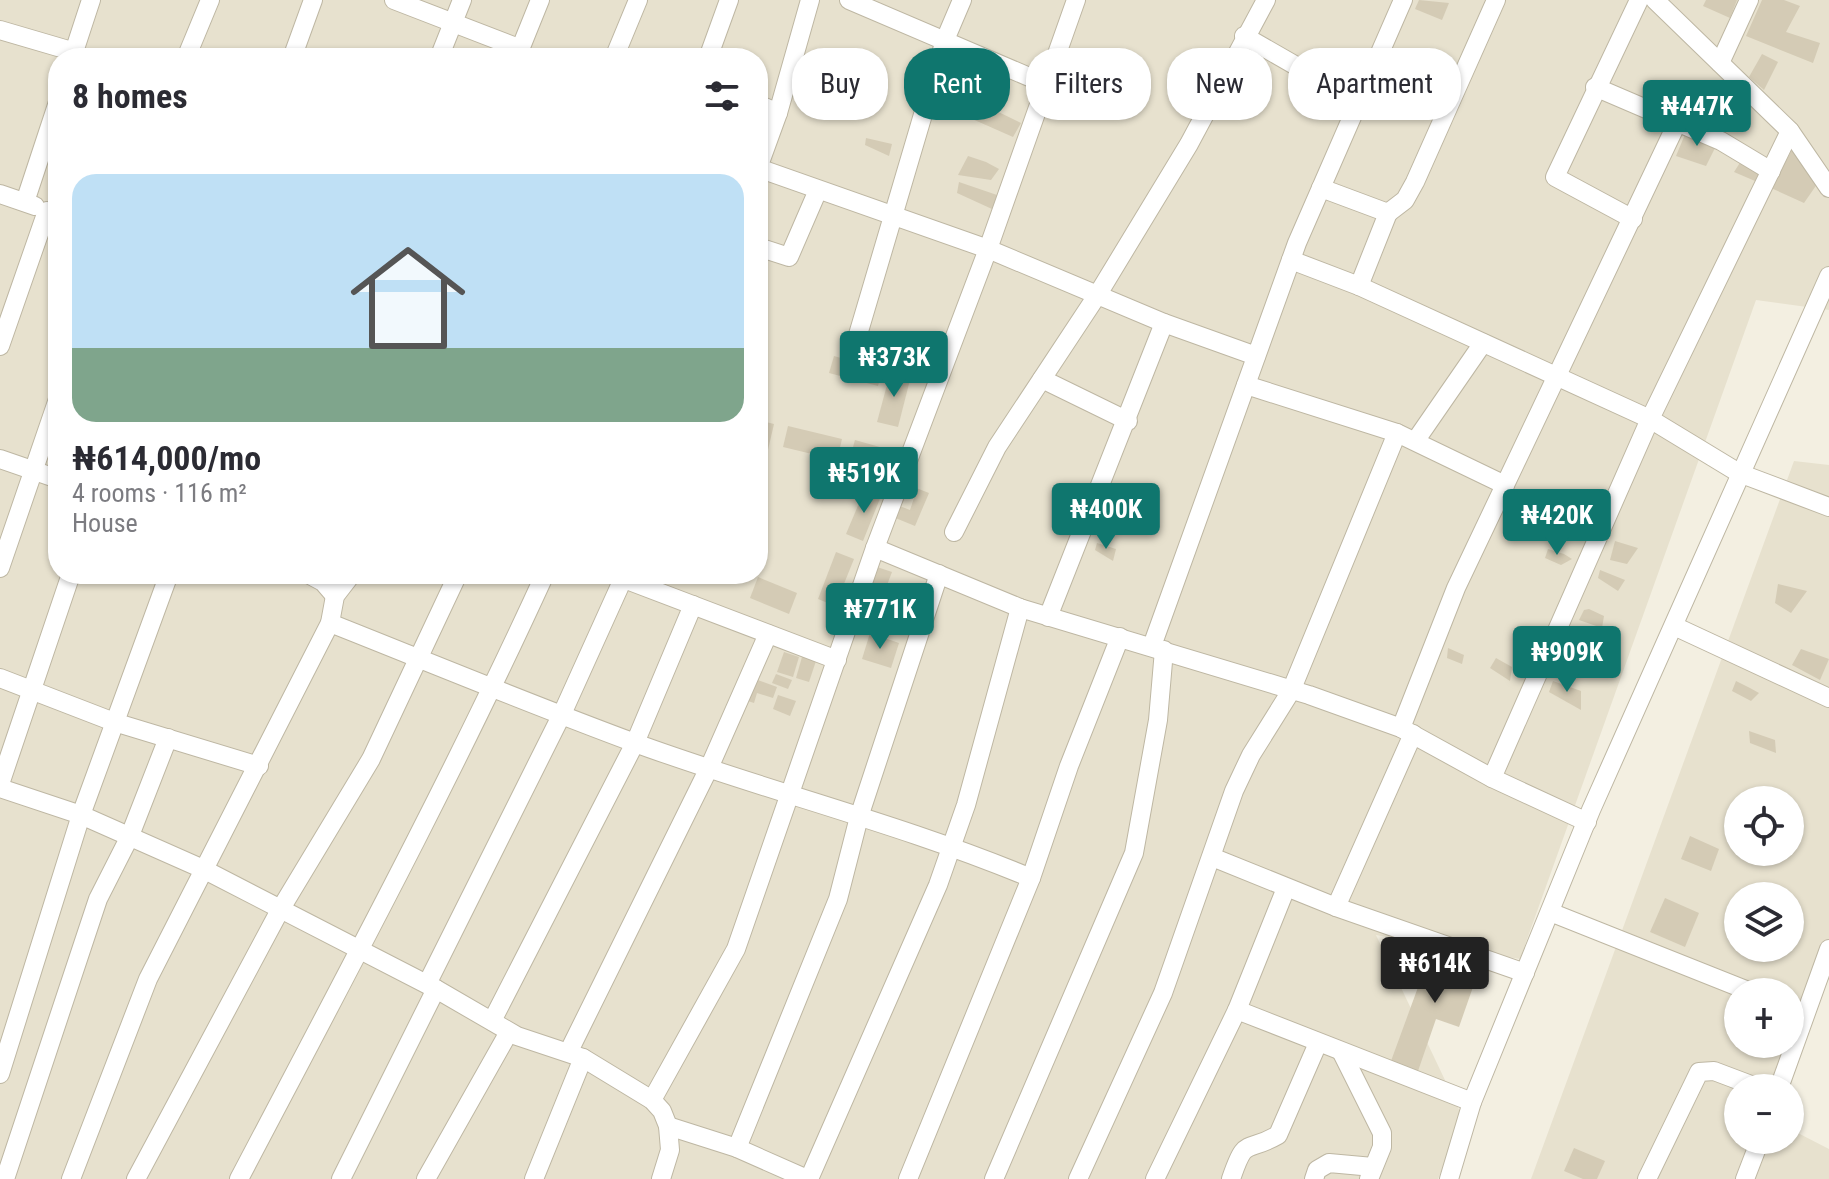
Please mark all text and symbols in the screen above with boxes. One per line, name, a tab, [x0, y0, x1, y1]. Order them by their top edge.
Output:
chip: Buy	[792, 48, 888, 120]
chip: Rent	[904, 48, 1010, 120]
chip: Filters	[1026, 48, 1151, 120]
chip: New	[1167, 48, 1272, 120]
chip: Apartment	[1288, 48, 1461, 120]
icon: filters	[700, 74, 744, 118]
text: 8 homes	[72, 76, 188, 116]
pin: ₦447K	[1641, 80, 1753, 148]
text: ₦447K	[1661, 91, 1733, 121]
icon: home	[336, 226, 480, 370]
pin: ₦373K	[838, 331, 950, 399]
text: ₦373K	[858, 342, 930, 372]
text: ₦614,000/mo	[72, 438, 261, 478]
pin: ₦519K	[808, 447, 920, 515]
text: ₦519K	[828, 458, 900, 488]
text: 4 rooms · 116 m²	[72, 478, 247, 508]
pin: ₦400K	[1050, 483, 1162, 551]
pin: ₦420K	[1501, 489, 1613, 557]
text: ₦400K	[1070, 494, 1142, 524]
text: ₦420K	[1521, 500, 1593, 530]
text: House	[72, 508, 138, 538]
pin: ₦771K	[824, 583, 936, 651]
text: ₦771K	[844, 594, 916, 624]
pin: ₦909K	[1511, 626, 1623, 694]
text: ₦909K	[1531, 637, 1603, 667]
map controls	[1724, 786, 1804, 1154]
button: locate	[1724, 786, 1804, 866]
button: layers	[1724, 882, 1804, 962]
pin: ₦614K	[1379, 937, 1491, 1005]
text: ₦614K	[1399, 948, 1471, 978]
button: +	[1724, 978, 1804, 1058]
button: −	[1724, 1074, 1804, 1154]

